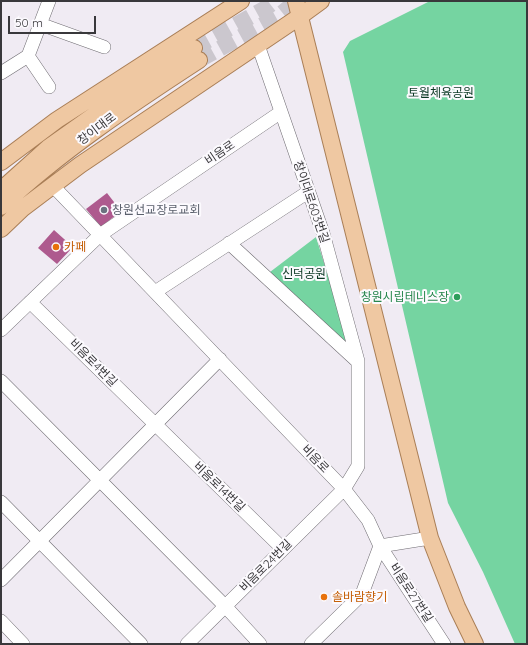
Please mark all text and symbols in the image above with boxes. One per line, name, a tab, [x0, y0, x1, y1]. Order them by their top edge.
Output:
scale bar	[10, 8, 98, 34]
text: 50 m	[15, 15, 43, 30]
park label: 토월체육공원	[408, 86, 474, 100]
street label: 창이대로	[75, 110, 119, 148]
street label: 비음로	[202, 138, 238, 168]
street label: 창이대로603번길	[290, 159, 332, 245]
place label: 창원선교장로교회	[112, 203, 200, 217]
marker: 창원선교장로교회	[99, 205, 109, 215]
place label: 카페	[64, 240, 86, 254]
marker: 카페	[51, 242, 61, 252]
park label: 신덕공원	[282, 267, 326, 281]
place label: 창원시립테니스장	[361, 290, 449, 304]
marker: 창원시립테니스장	[452, 292, 462, 302]
street label: 비음로4번길	[66, 336, 120, 390]
street label: 비음로	[298, 442, 332, 476]
street label: 비음로14번길	[190, 459, 248, 515]
street label: 비음로24번길	[237, 537, 295, 595]
street label: 비음로27번길	[387, 561, 435, 625]
place label: 솔바람향기	[332, 590, 387, 604]
marker: 솔바람향기	[319, 592, 329, 602]

